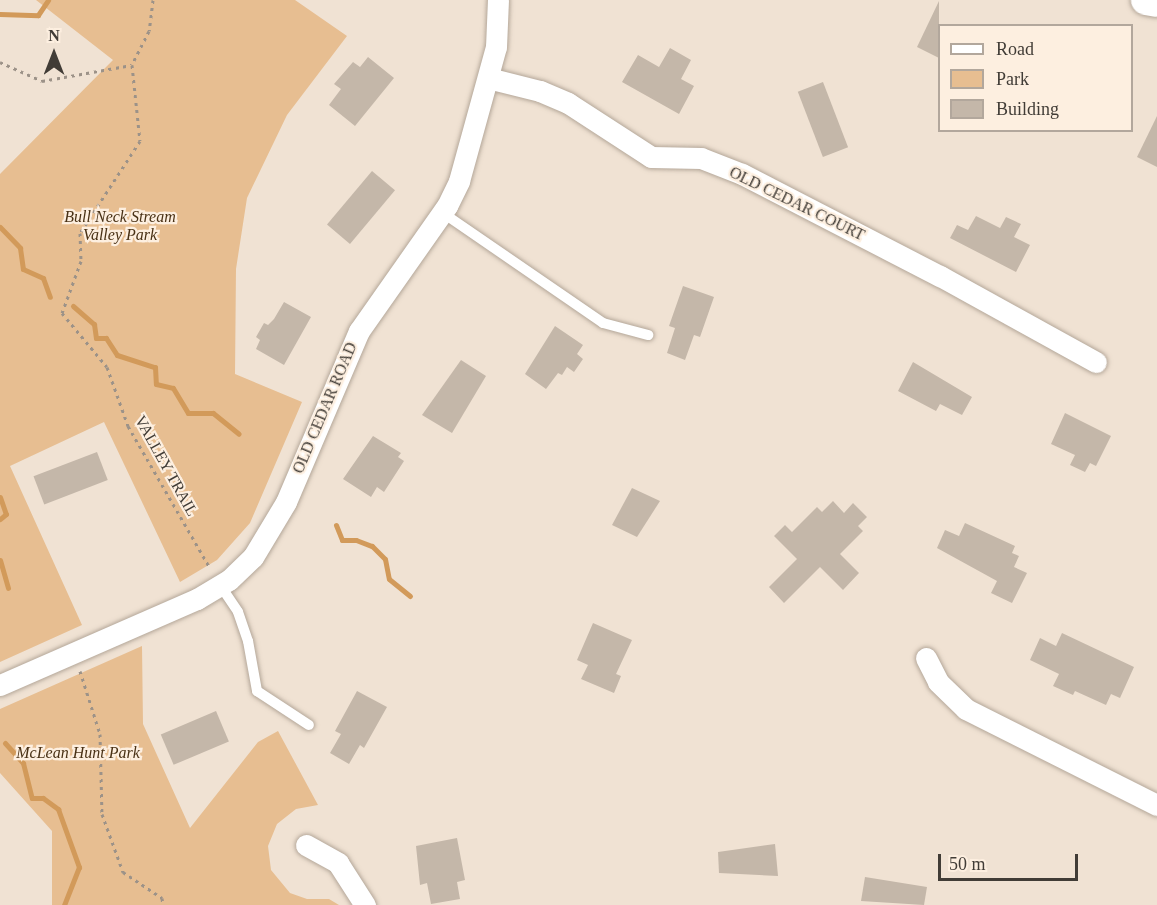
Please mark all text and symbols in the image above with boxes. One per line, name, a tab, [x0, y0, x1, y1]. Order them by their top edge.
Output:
north arrow	[24, 24, 84, 84]
legend	[938, 24, 1133, 132]
text: N	[48, 27, 60, 44]
text: Road	[996, 39, 1034, 59]
text: Park	[996, 69, 1029, 89]
text: Building	[996, 99, 1059, 119]
street label: OLD CEDAR COURT	[726, 163, 868, 245]
park label: Bull Neck Stream Valley Park	[64, 207, 176, 245]
street label: OLD CEDAR ROAD	[289, 340, 361, 476]
street label: VALLEY TRAIL	[130, 412, 202, 520]
park label: McLean Hunt Park	[16, 743, 140, 763]
scale bar	[941, 842, 1080, 880]
text: 50 m	[949, 854, 986, 874]

